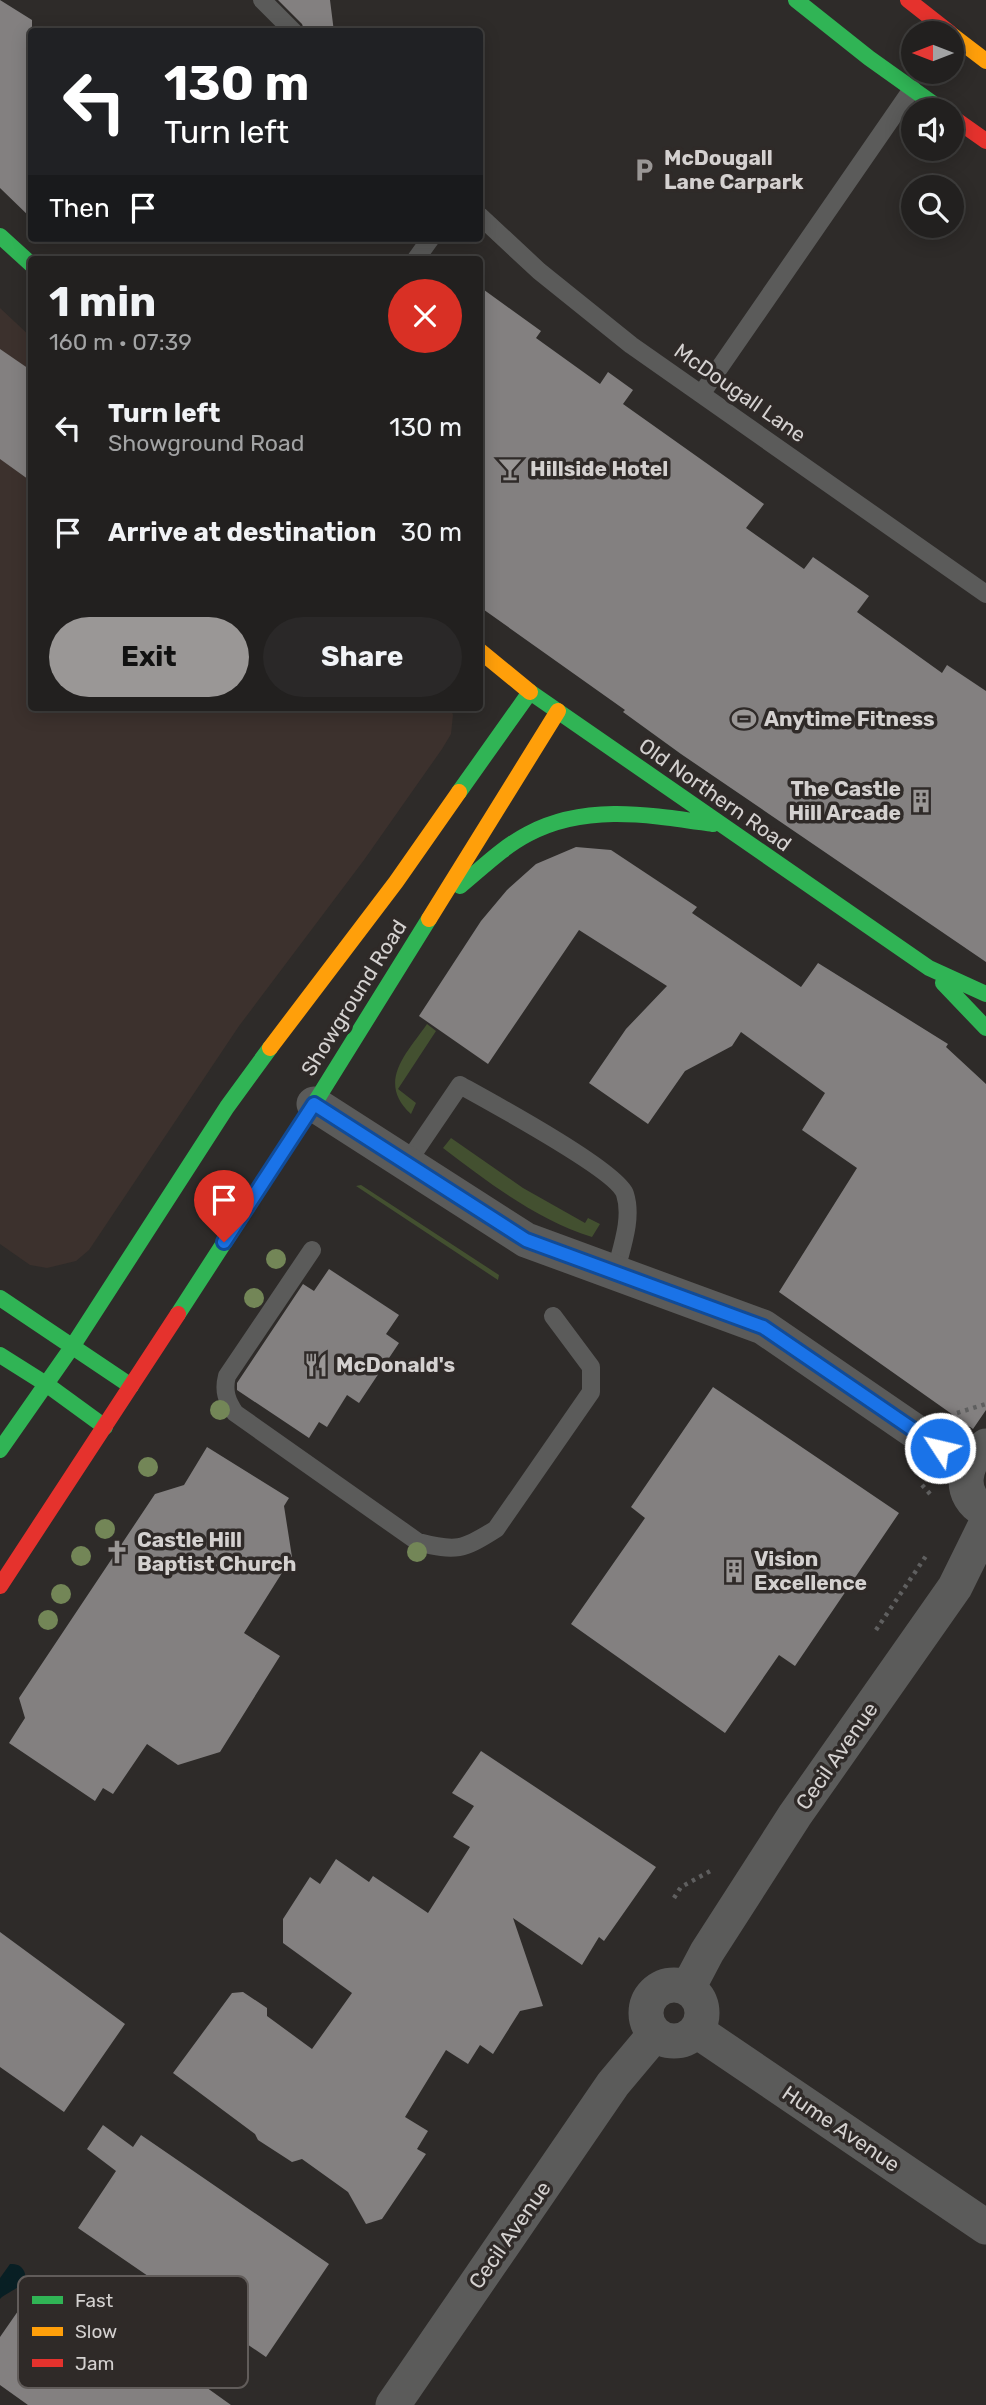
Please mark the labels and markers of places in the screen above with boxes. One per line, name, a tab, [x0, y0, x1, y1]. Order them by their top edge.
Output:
place label: McDougall Lane Carpark	[664, 145, 804, 194]
parking icon: McDougall Lane Carpark	[630, 156, 658, 184]
bar icon: Hillside Hotel	[496, 455, 524, 483]
place label: Hillside Hotel	[530, 456, 668, 481]
sports icon: Anytime Fitness	[730, 705, 758, 733]
place label: Anytime Fitness	[764, 706, 935, 731]
place label: The Castle Hill Arcade	[788, 776, 901, 825]
building icon: The Castle Hill Arcade	[907, 787, 935, 815]
pin	[194, 1170, 254, 1242]
restaurant icon: McDonald's	[302, 1351, 330, 1379]
place label: McDonald's	[336, 1352, 455, 1377]
place label: Castle Hill Baptist Church	[137, 1527, 296, 1576]
church icon: Castle Hill Baptist Church	[103, 1538, 131, 1566]
place label: Vision Excellence	[754, 1546, 867, 1595]
building icon: Vision Excellence	[720, 1557, 748, 1585]

